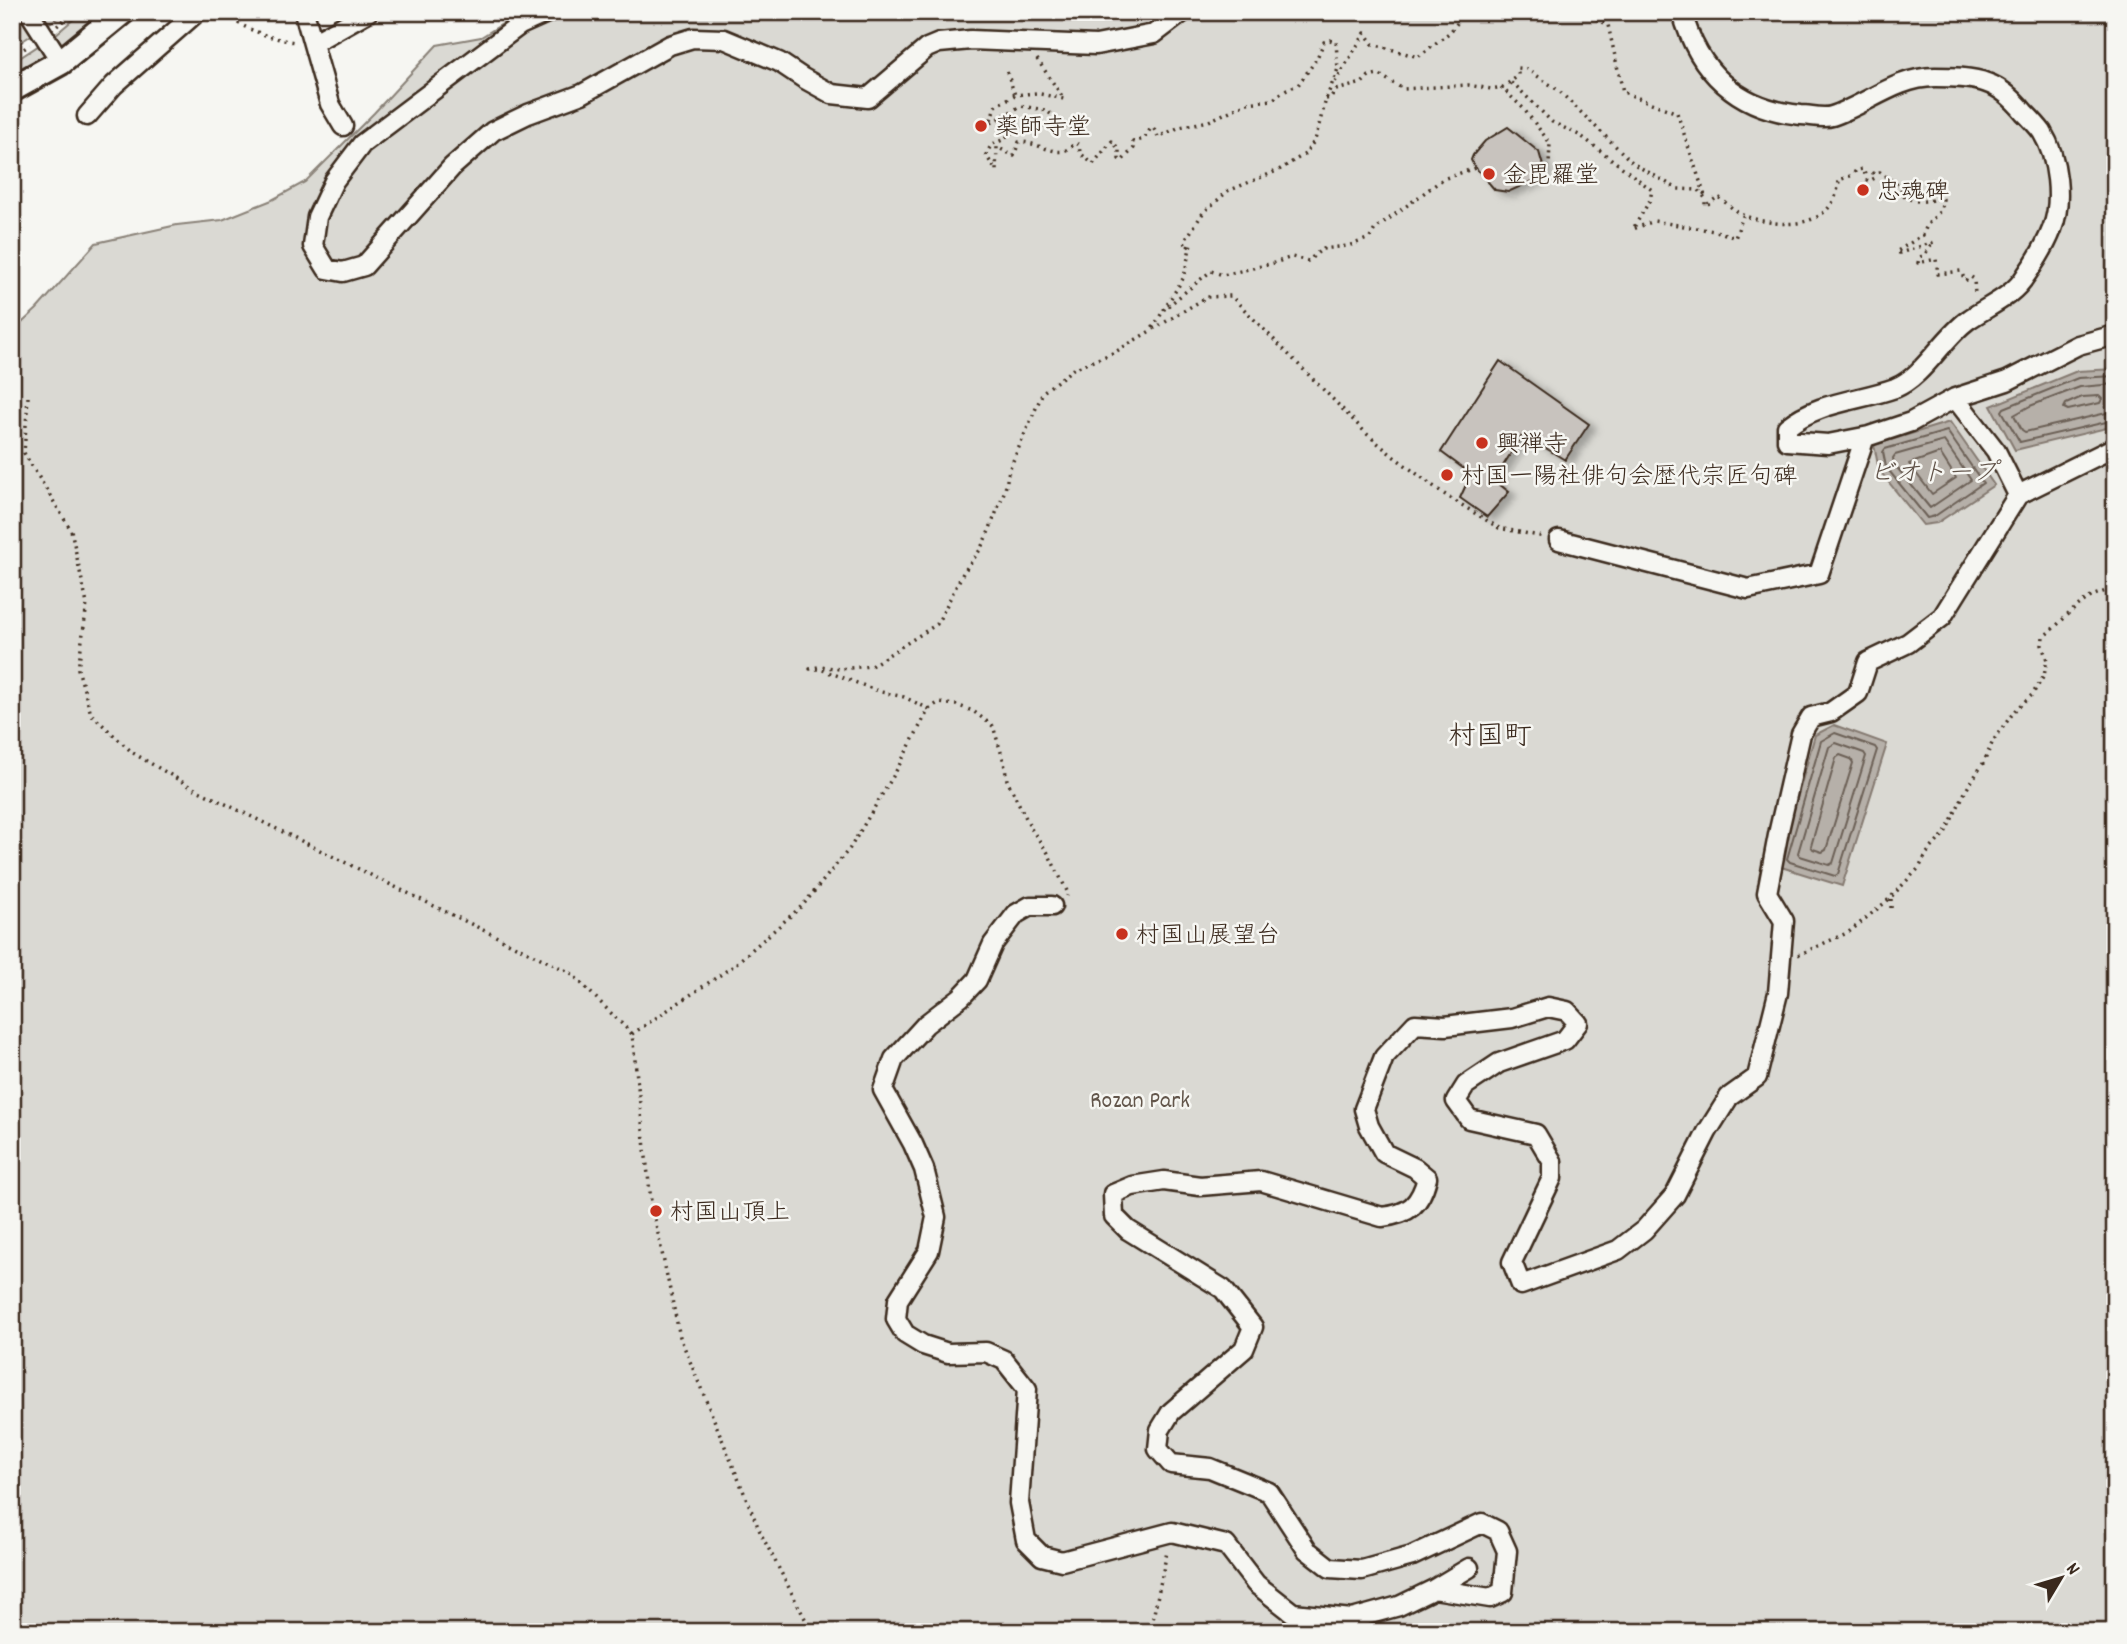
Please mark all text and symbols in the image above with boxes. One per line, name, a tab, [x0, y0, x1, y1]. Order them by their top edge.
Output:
place label: 薬師寺堂	[995, 112, 1091, 146]
marker: 薬師寺堂	[973, 118, 989, 134]
place label: 金毘羅堂	[1503, 160, 1599, 194]
marker: 金毘羅堂	[1481, 166, 1497, 182]
place label: 忠魂碑	[1877, 176, 1949, 210]
marker: 忠魂碑	[1855, 182, 1871, 198]
place label: 興禅寺	[1496, 429, 1568, 463]
marker: 興禅寺	[1474, 435, 1490, 451]
water label: ビオトープ	[1869, 456, 2002, 493]
place label: 村国一陽社俳句会歴代宗匠句碑	[1461, 461, 1797, 495]
marker: 村国一陽社俳句会歴代宗匠句碑	[1439, 467, 1455, 483]
district label: 村国町	[1448, 719, 1532, 759]
place label: 村国山展望台	[1136, 920, 1280, 954]
marker: 村国山展望台	[1114, 926, 1130, 942]
park label: Rozan Park	[1090, 1085, 1190, 1119]
place label: 村国山頂上	[670, 1197, 790, 1231]
marker: 村国山頂上	[648, 1203, 664, 1219]
north arrow	[2025, 1542, 2096, 1612]
text: N	[2058, 1558, 2085, 1582]

